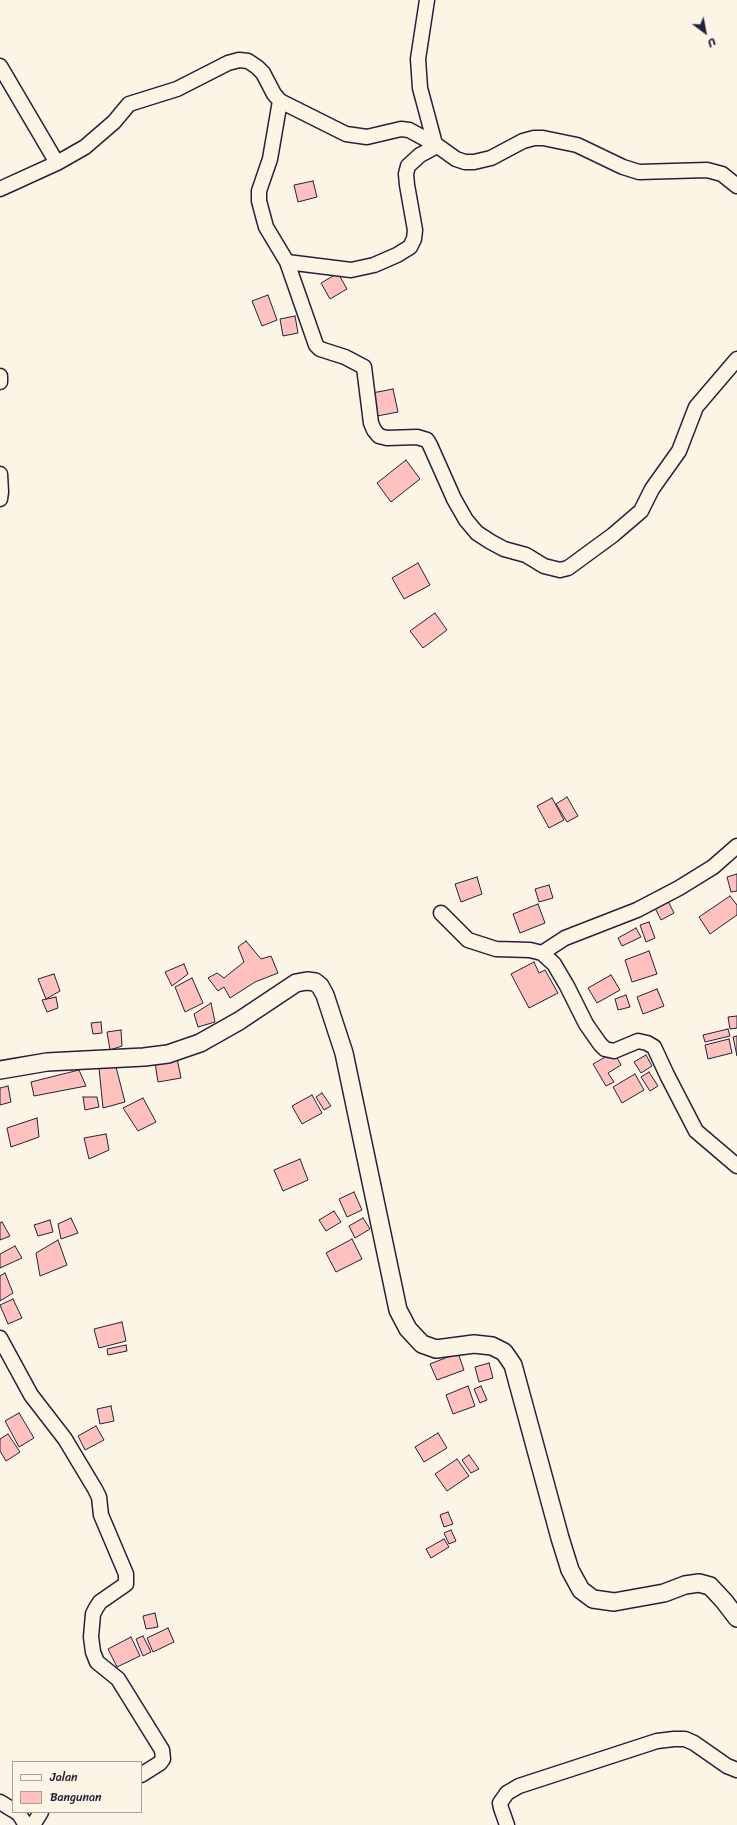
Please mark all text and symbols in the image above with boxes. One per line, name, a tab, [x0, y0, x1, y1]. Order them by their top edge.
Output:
north arrow	[685, 12, 725, 52]
text: U	[704, 33, 720, 53]
legend	[12, 1761, 142, 1813]
text: Jalan	[50, 1766, 78, 1788]
text: Bangunan	[50, 1786, 102, 1808]

